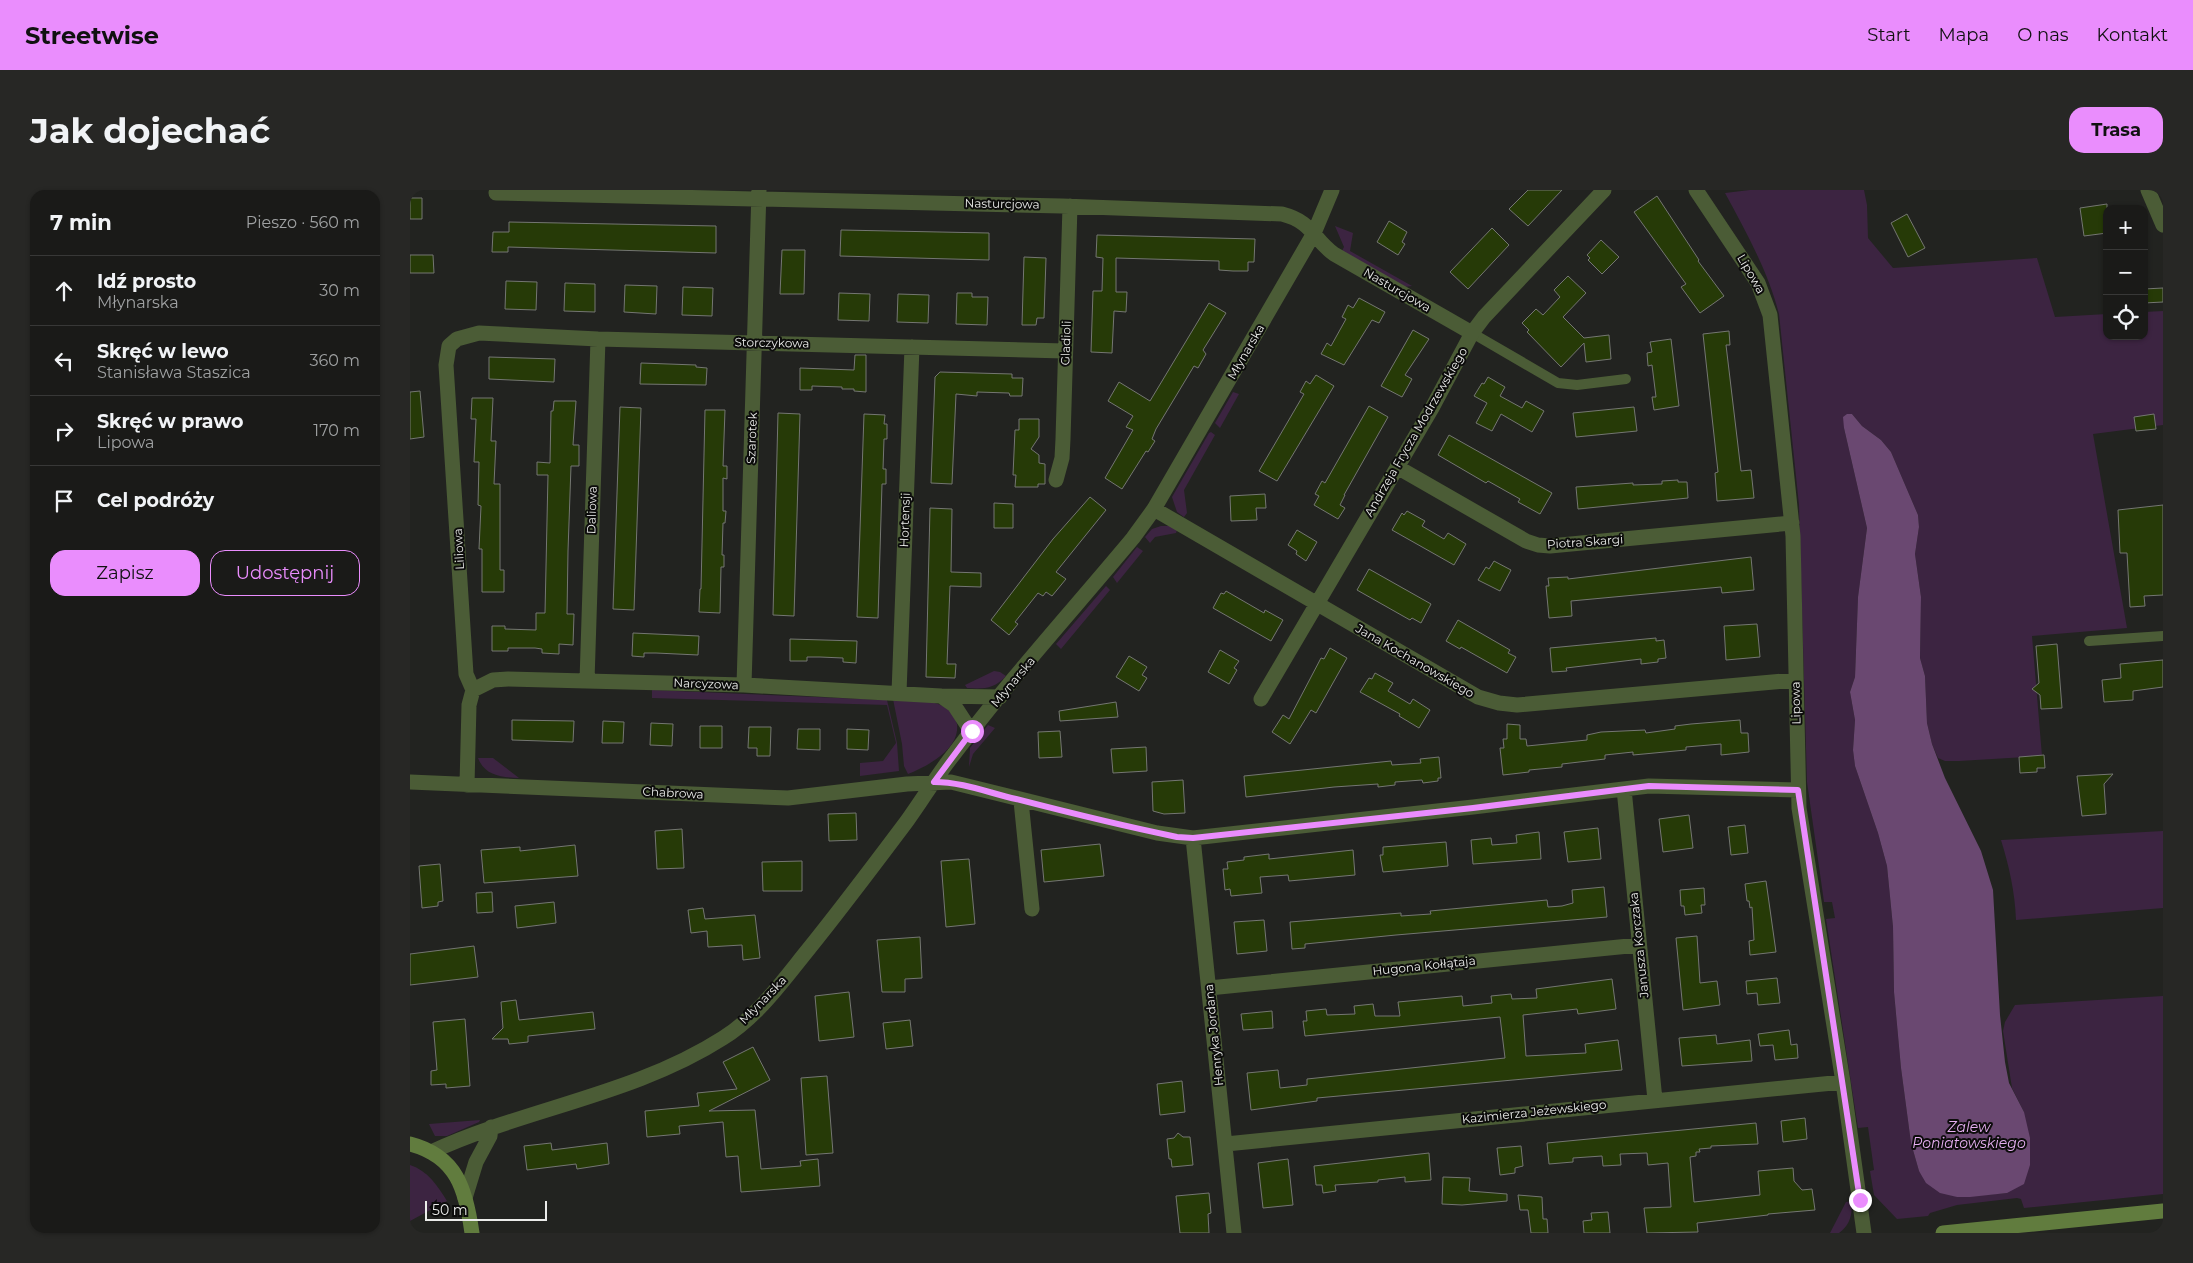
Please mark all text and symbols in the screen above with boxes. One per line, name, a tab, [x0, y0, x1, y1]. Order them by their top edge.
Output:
text: Streetwise	[25, 21, 159, 50]
text: Start	[1867, 24, 1911, 46]
text: Mapa	[1939, 24, 1989, 46]
text: O nas	[2017, 24, 2069, 46]
text: Kontakt	[2097, 24, 2168, 46]
button: Trasa	[2069, 107, 2163, 153]
text: Jak dojechać	[30, 109, 270, 152]
street label: Nasturcjowa	[964, 195, 1040, 212]
map controls	[2103, 205, 2148, 340]
button: +	[2103, 205, 2148, 250]
text: 7 min	[50, 210, 112, 235]
text: Pieszo · 560 m	[246, 213, 360, 232]
button: −	[2103, 250, 2148, 295]
street label: Lipowa	[1734, 251, 1769, 296]
street label: Nasturcjowa	[1361, 264, 1434, 315]
text: Idź prosto	[97, 270, 196, 293]
icon: ahead	[50, 277, 78, 305]
text: 30 m	[319, 281, 360, 300]
text: Młynarska	[97, 293, 179, 312]
button: locate	[2103, 295, 2148, 340]
street label: Gladioli	[1057, 320, 1074, 366]
street label: Młynarska	[1224, 321, 1267, 382]
street label: Storczykowa	[734, 334, 810, 351]
text: Skręć w lewo	[97, 340, 229, 363]
street label: Andrzeja Frycza Modrzewskiego	[1361, 345, 1470, 519]
icon: left	[50, 347, 78, 375]
text: 360 m	[309, 351, 360, 370]
text: Stanisława Staszica	[97, 363, 251, 382]
text: Skręć w prawo	[97, 410, 243, 433]
street label: Szarotek	[743, 411, 760, 464]
icon: right	[50, 417, 78, 445]
text: 170 m	[313, 421, 360, 440]
text: Lipowa	[97, 433, 155, 452]
street label: Daliowa	[583, 486, 600, 534]
icon: arrive	[50, 487, 78, 515]
text: Cel podróży	[97, 489, 214, 512]
street label: Hortensji	[896, 492, 913, 548]
street label: Liliowa	[450, 528, 467, 570]
street label: Piotra Skargi	[1546, 531, 1624, 552]
button: Zapisz	[50, 550, 200, 596]
button: Udostępnij	[210, 550, 360, 596]
street label: Jana Kochanowskiego	[1353, 620, 1477, 701]
street label: Młynarska	[987, 653, 1038, 710]
street label: Narcyzowa	[673, 675, 739, 692]
street label: Lipowa	[1788, 681, 1803, 725]
route start	[961, 720, 984, 743]
street label: Chabrowa	[642, 783, 704, 802]
street label: Janusza Korczaka	[1626, 892, 1652, 1000]
street label: Hugona Kołłątaja	[1372, 953, 1476, 978]
street label: Młynarska	[736, 972, 789, 1027]
street label: Henryka Jordana	[1201, 983, 1226, 1087]
street label: Kazimierza Jeżewskiego	[1461, 1096, 1607, 1127]
water label: Zalew Poniatowskiego	[1912, 1118, 2026, 1152]
route end	[1849, 1189, 1872, 1212]
scale bar	[425, 1198, 548, 1221]
text: 50 m	[432, 1201, 468, 1219]

